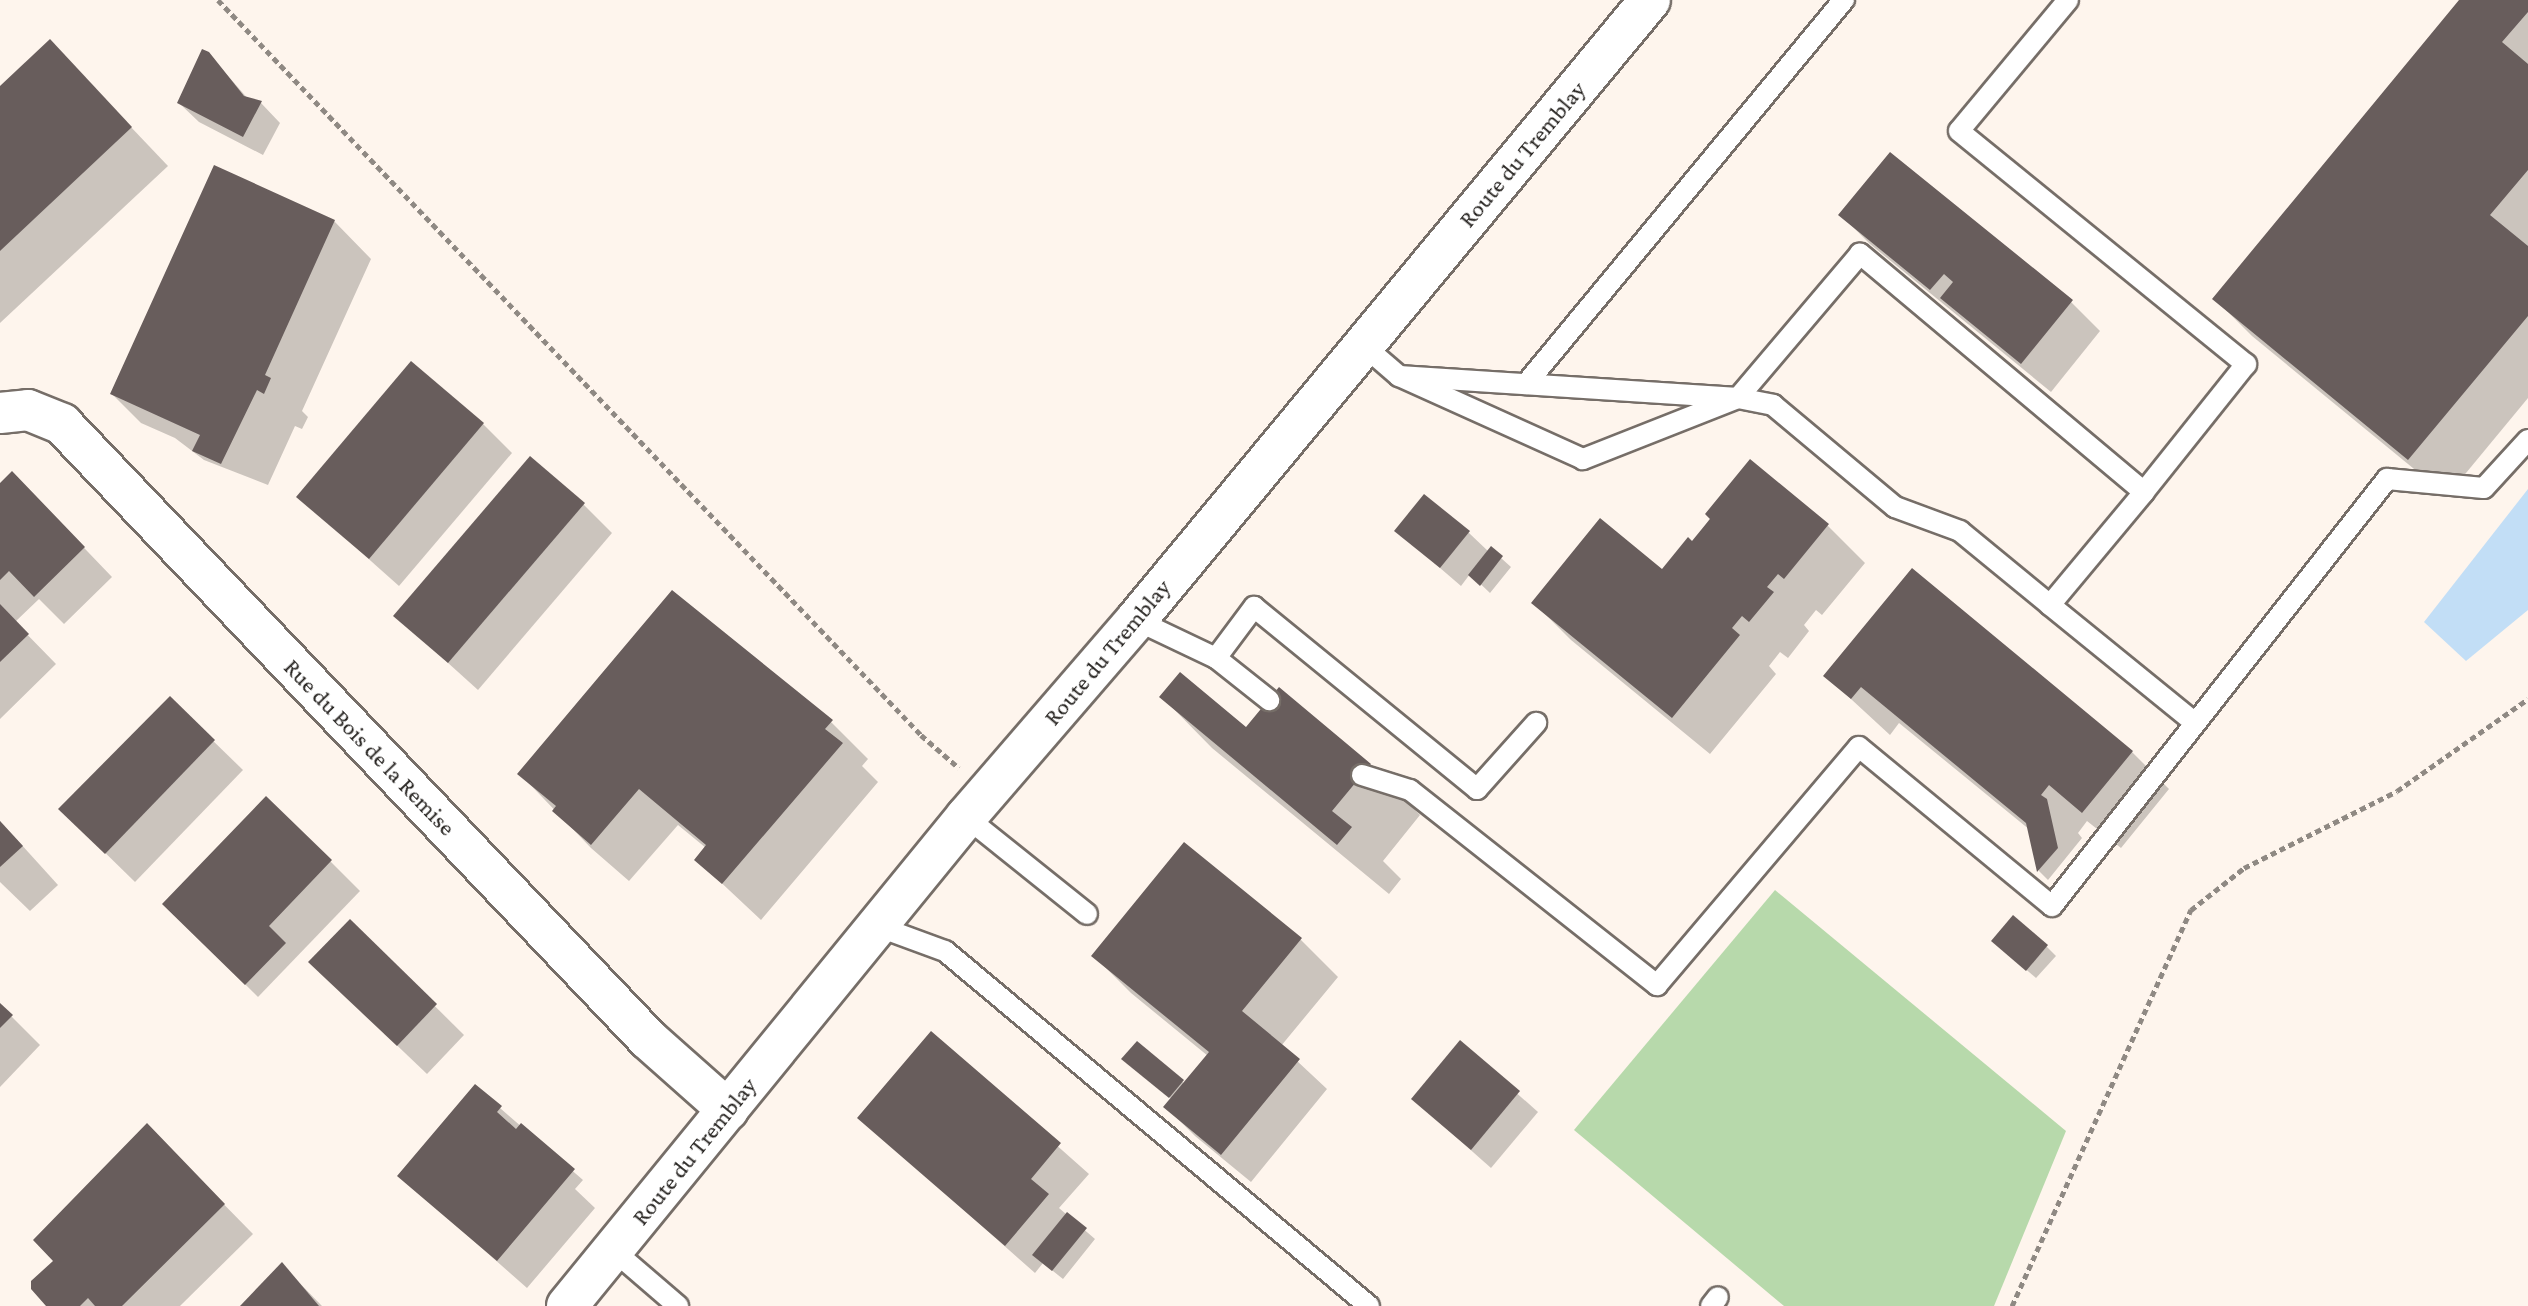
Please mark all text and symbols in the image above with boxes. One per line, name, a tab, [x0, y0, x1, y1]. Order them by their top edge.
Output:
street label: Route du Tremblay	[1453, 75, 1591, 233]
street label: Route du Tremblay	[1038, 573, 1176, 731]
street label: Rue du Bois de la Remise	[278, 653, 462, 841]
street label: Route du Tremblay	[626, 1071, 762, 1231]

